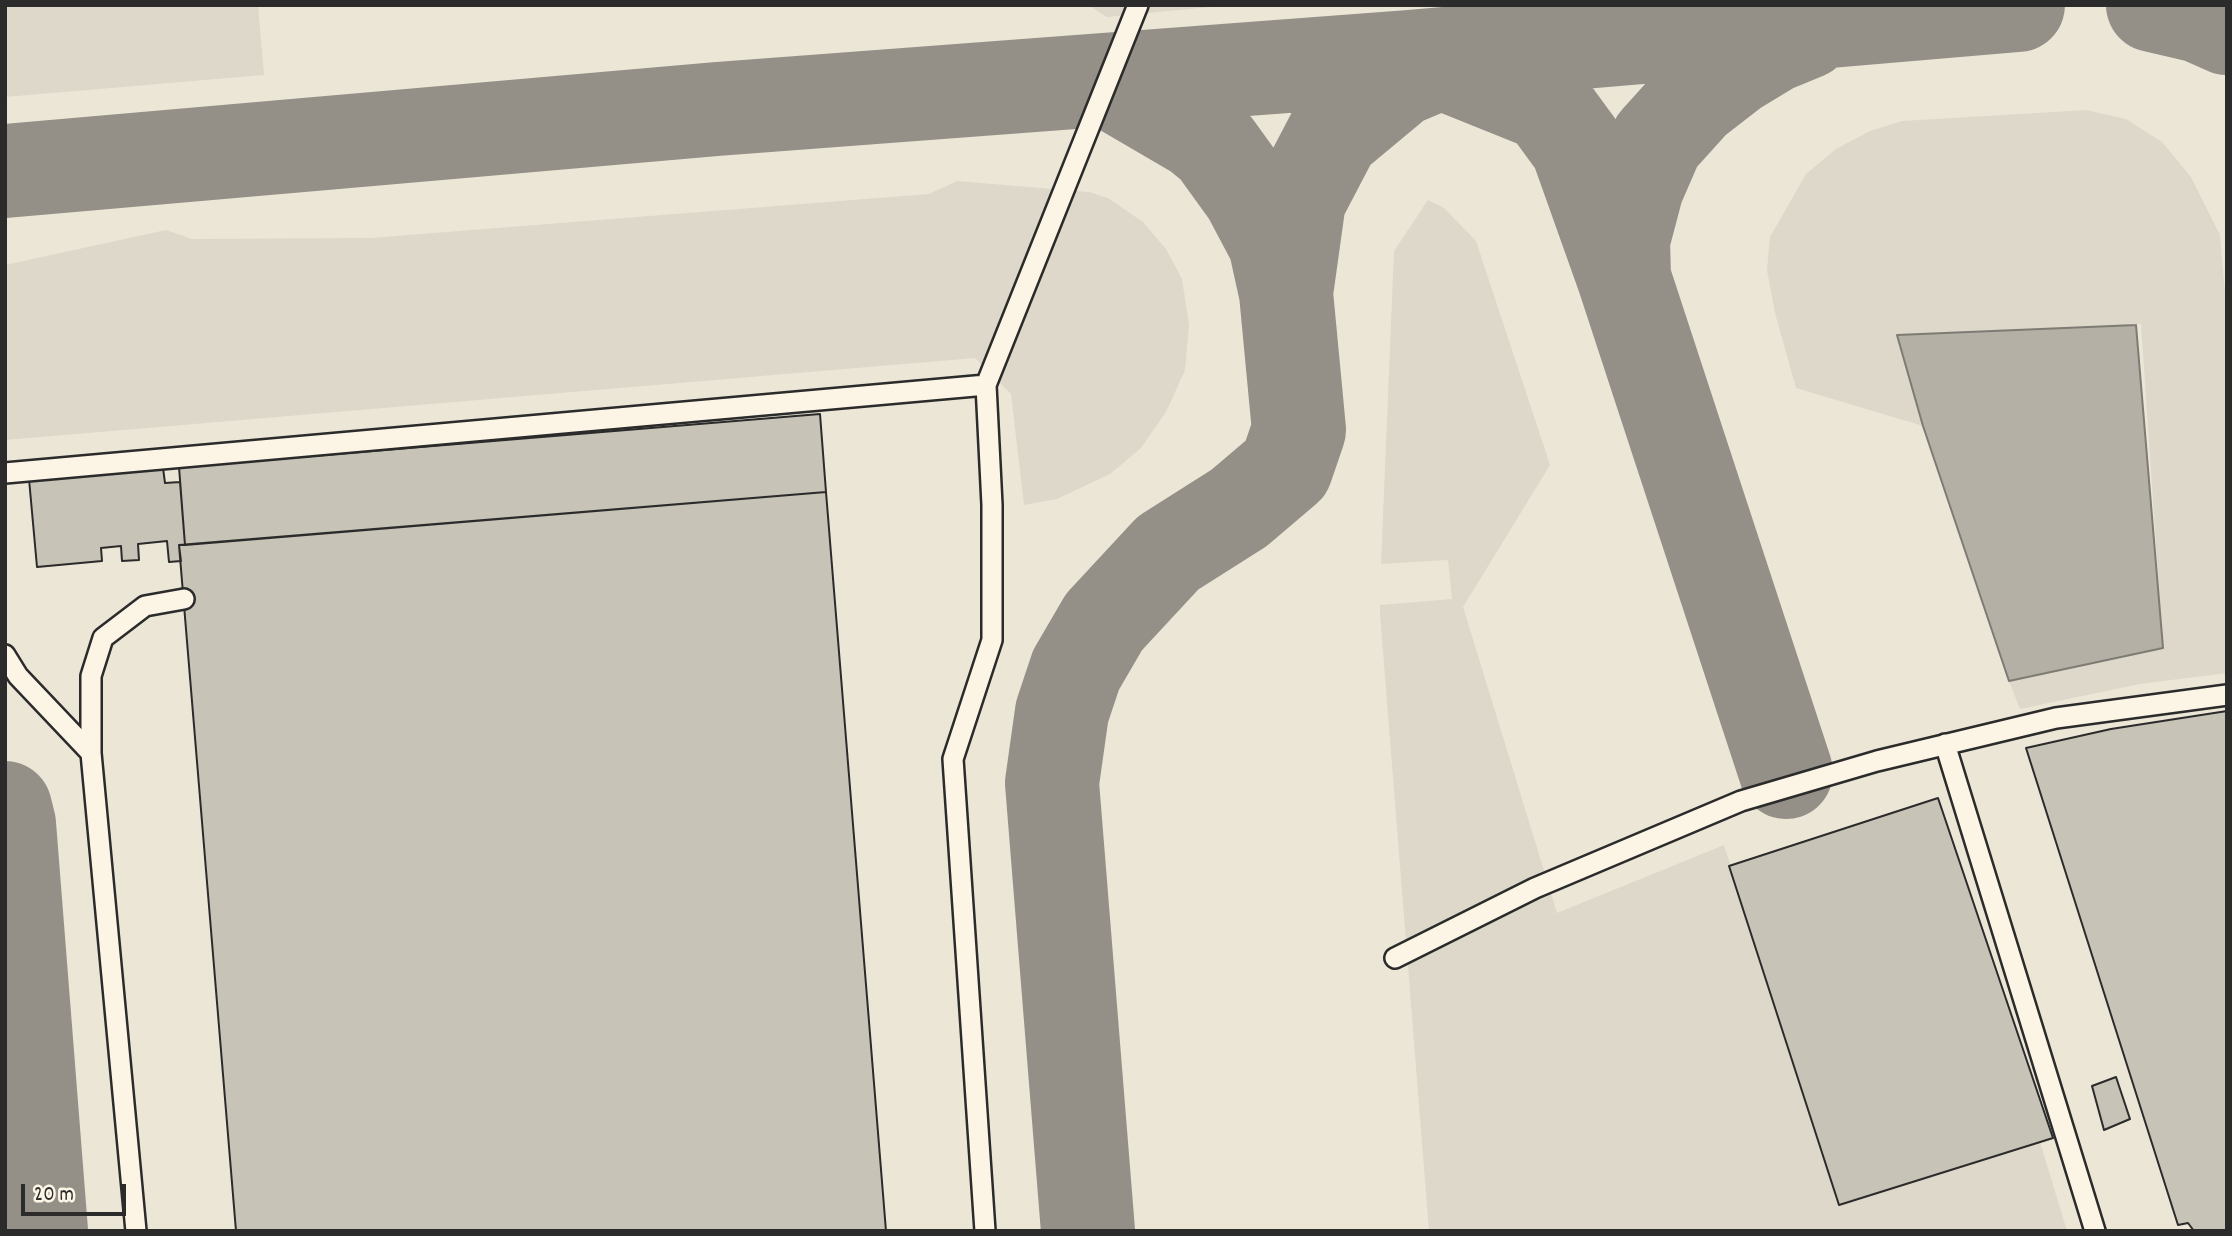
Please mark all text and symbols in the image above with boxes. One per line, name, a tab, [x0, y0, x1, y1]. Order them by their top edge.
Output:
scale bar	[24, 1170, 130, 1214]
text: 20 m	[34, 1181, 74, 1211]

